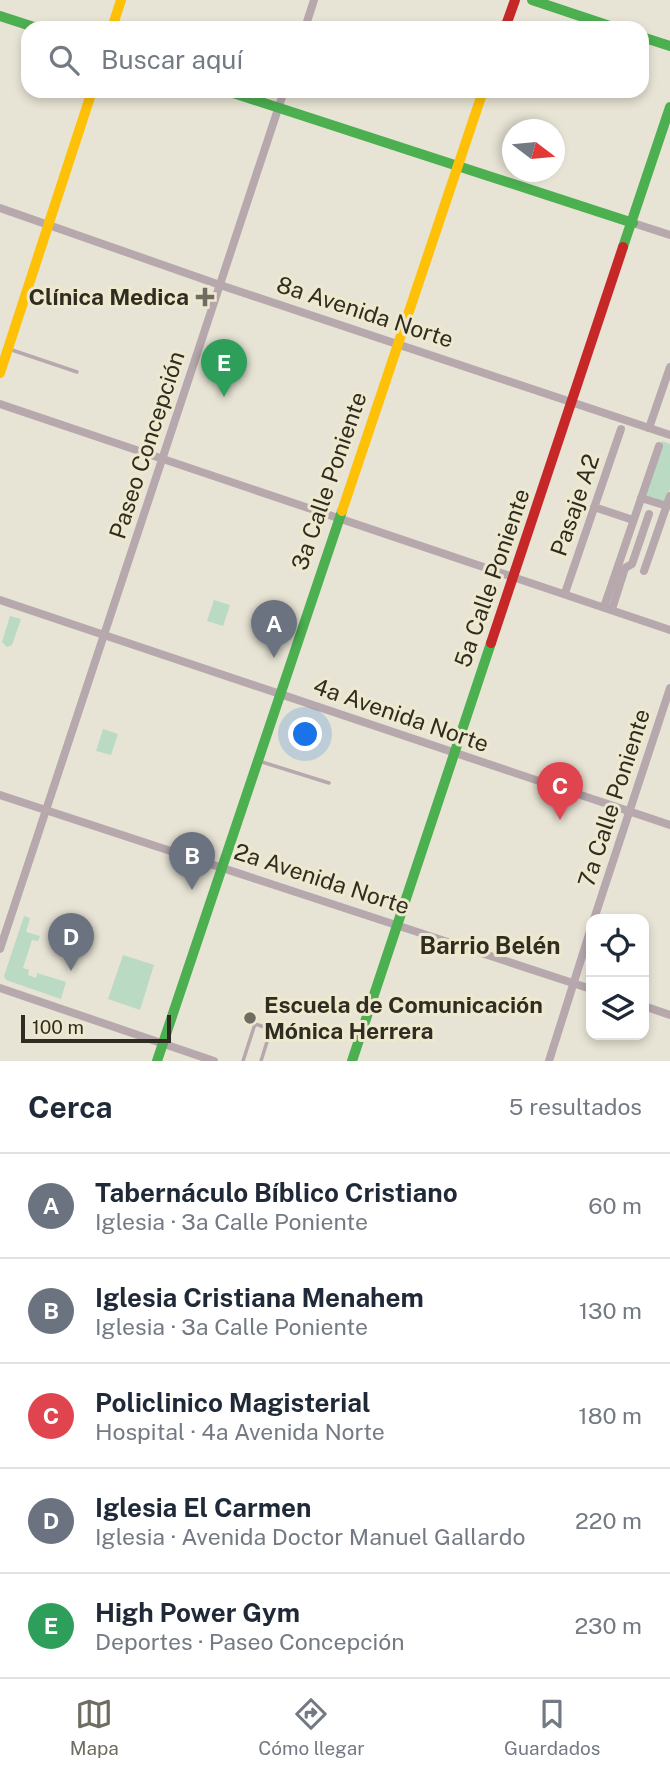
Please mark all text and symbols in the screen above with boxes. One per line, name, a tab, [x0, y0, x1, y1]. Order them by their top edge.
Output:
search box	[21, 21, 649, 98]
icon: search	[45, 41, 83, 79]
text: Buscar aquí	[101, 44, 243, 75]
north arrow	[502, 119, 565, 182]
street label: 8a Avenida Norte	[273, 270, 457, 353]
place label: Clínica Medica	[29, 283, 189, 310]
marker: Clínica Medica	[195, 287, 215, 307]
pin: E	[201, 339, 247, 397]
street label: Paseo Concepción	[103, 348, 190, 542]
street label: 3a Calle Poniente	[285, 388, 372, 573]
street label: Pasaje A2	[545, 450, 605, 559]
street label: 5a Calle Poniente	[448, 485, 535, 671]
pin: A	[251, 600, 297, 658]
street label: 4a Avenida Norte	[310, 672, 492, 757]
street label: 7a Calle Poniente	[572, 705, 655, 890]
your location	[288, 717, 322, 751]
pin: C	[537, 762, 583, 820]
pin: B	[169, 832, 215, 890]
street label: 2a Avenida Norte	[231, 837, 413, 920]
pin: D	[48, 913, 94, 971]
map controls	[586, 914, 649, 1040]
button: locate	[586, 914, 649, 977]
district label: Barrio Belén	[419, 931, 561, 959]
button: layers	[586, 977, 649, 1040]
place label: Escuela de Comunicación Mónica Herrera	[264, 991, 543, 1044]
marker: Escuela de Comunicación Mónica Herrera	[242, 1010, 258, 1026]
scale bar	[21, 1012, 172, 1044]
text: 100 m	[32, 1016, 84, 1038]
text: Cerca	[28, 1089, 113, 1125]
text: 5 resultados	[509, 1093, 642, 1120]
text: Tabernáculo Bíblico Cristiano	[95, 1177, 458, 1208]
text: A	[43, 1192, 59, 1219]
text: 60 m	[588, 1192, 642, 1219]
text: Iglesia · 3a Calle Poniente	[95, 1208, 368, 1235]
text: Iglesia Cristiana Menahem	[95, 1282, 424, 1313]
text: B	[43, 1297, 59, 1324]
text: 130 m	[579, 1297, 642, 1324]
text: Iglesia · 3a Calle Poniente	[95, 1313, 368, 1340]
text: Policlinico Magisterial	[95, 1387, 371, 1418]
text: C	[43, 1402, 59, 1429]
text: 180 m	[578, 1402, 642, 1429]
text: Hospital · 4a Avenida Norte	[95, 1418, 385, 1445]
text: Iglesia El Carmen	[95, 1492, 311, 1523]
text: D	[43, 1507, 59, 1534]
text: 220 m	[575, 1507, 642, 1534]
text: Iglesia · Avenida Doctor Manuel Gallardo	[95, 1523, 525, 1550]
text: High Power Gym	[95, 1597, 300, 1628]
text: E	[44, 1612, 58, 1639]
text: 230 m	[574, 1612, 642, 1639]
text: Deportes · Paseo Concepción	[95, 1628, 404, 1655]
tab: Mapa	[70, 1695, 119, 1759]
tab: Cómo llegar	[258, 1695, 365, 1759]
tab: Guardados	[504, 1695, 600, 1759]

